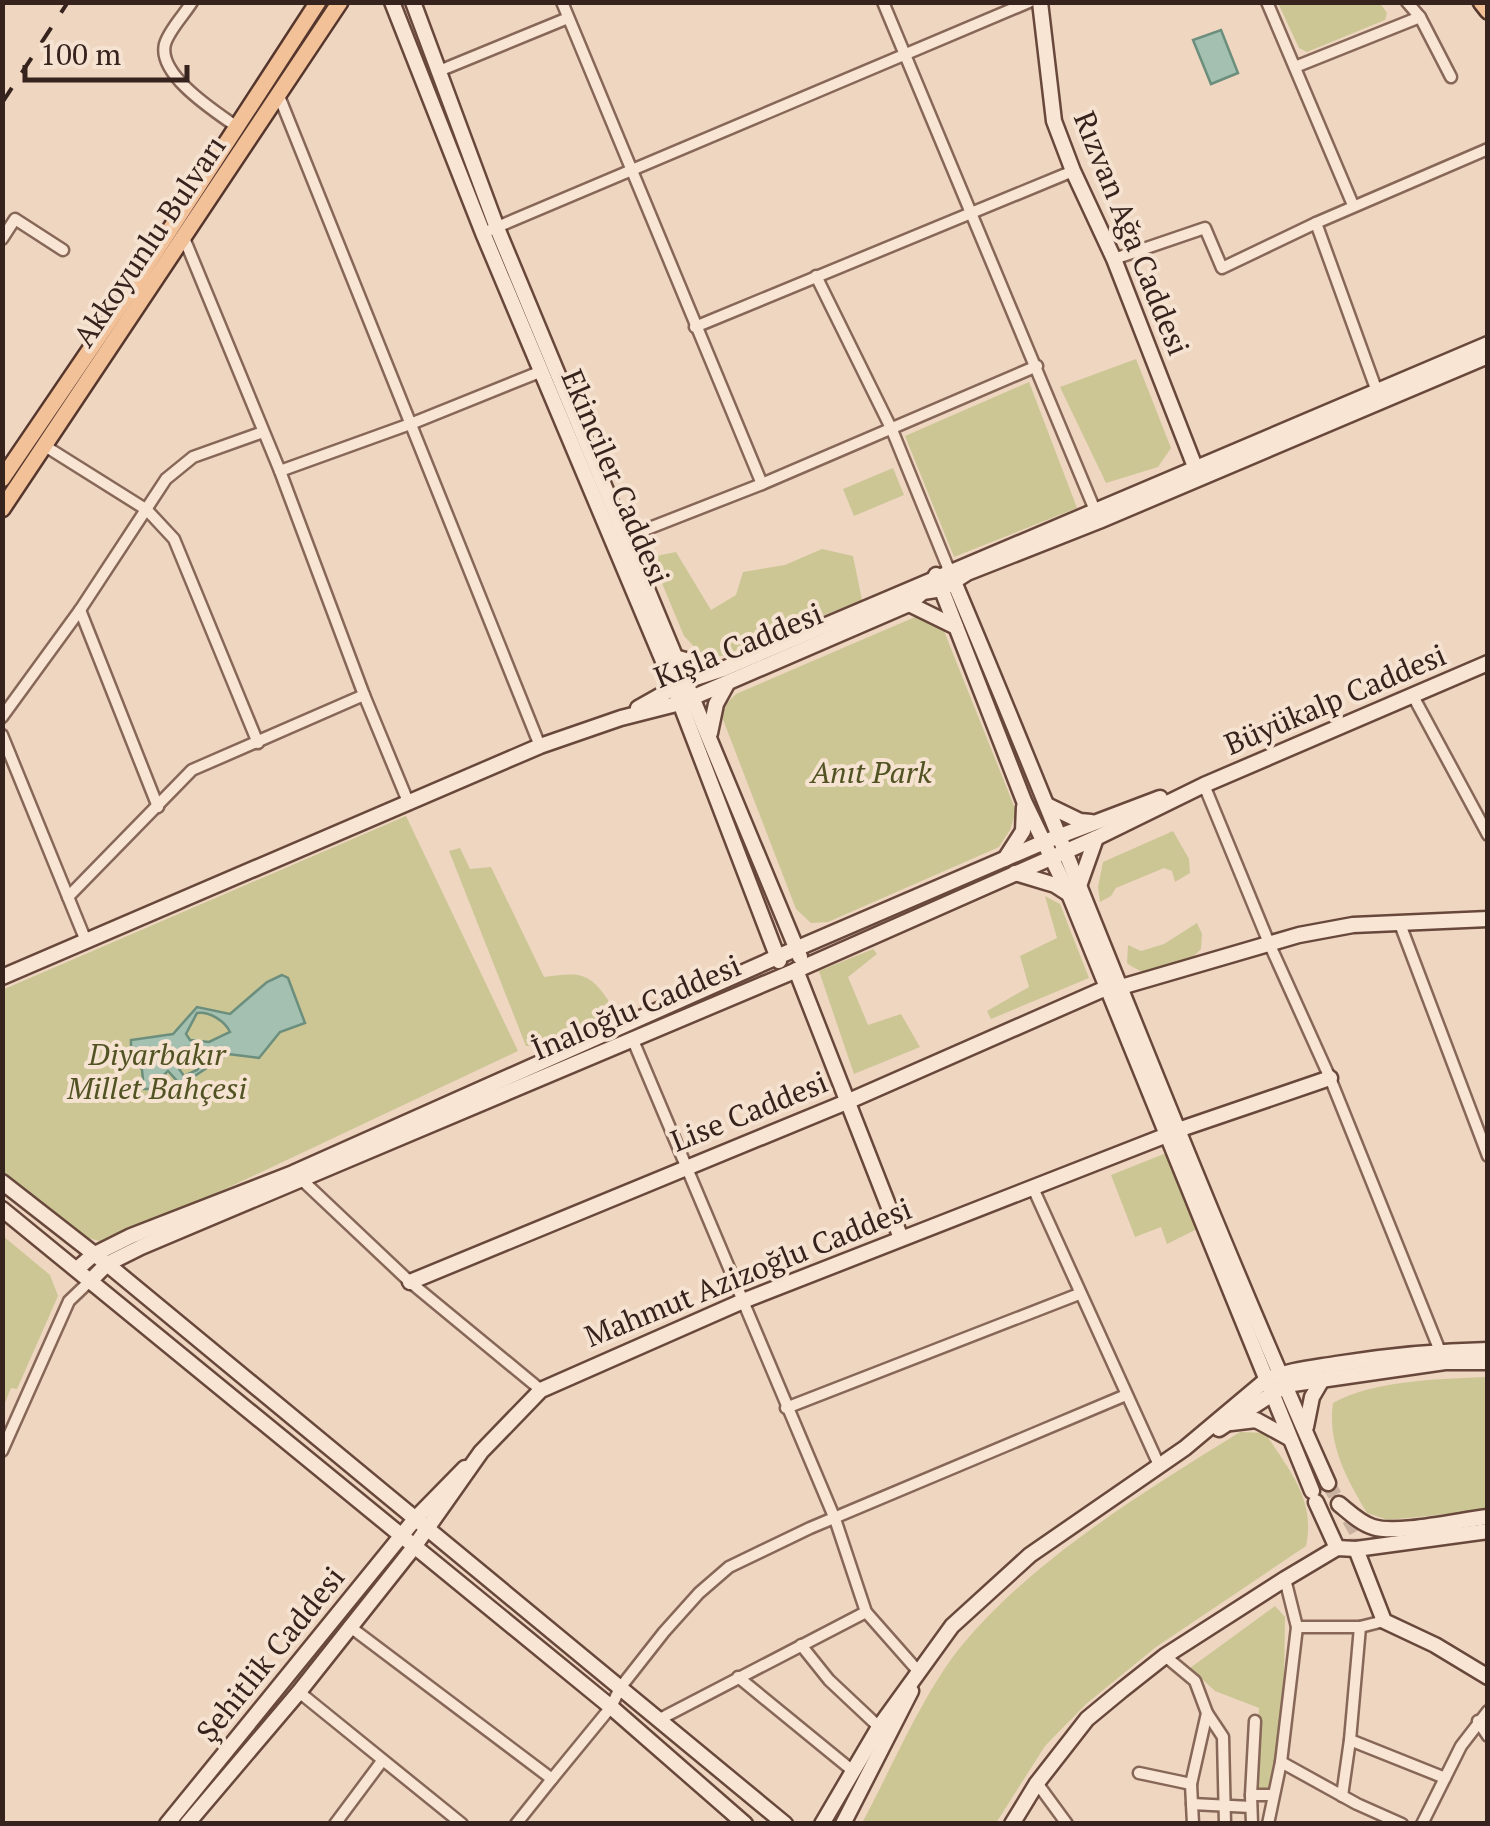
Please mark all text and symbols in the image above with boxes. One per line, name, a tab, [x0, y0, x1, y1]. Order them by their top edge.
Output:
scale bar	[25, 20, 188, 82]
text: 100 m	[40, 34, 121, 74]
street label: Rızvan Ağa Caddesi	[1065, 105, 1199, 361]
street label: Akkoyunlu Bulvarı	[64, 128, 234, 354]
street label: Ekinciler Caddesi	[553, 363, 679, 591]
street label: Kışla Caddesi	[648, 593, 828, 697]
street label: Büyükalp Caddesi	[1218, 634, 1452, 764]
park label: Anıt Park	[808, 752, 932, 792]
street label: İnaloğlu Caddesi	[525, 945, 747, 1069]
park label: Diyarbakır Millet Bahçesi	[66, 1034, 247, 1108]
street label: Lise Caddesi	[665, 1061, 833, 1161]
street label: Mahmut Azizoğlu Caddesi	[579, 1188, 917, 1356]
street label: Şehitlik Caddesi	[187, 1558, 353, 1750]

